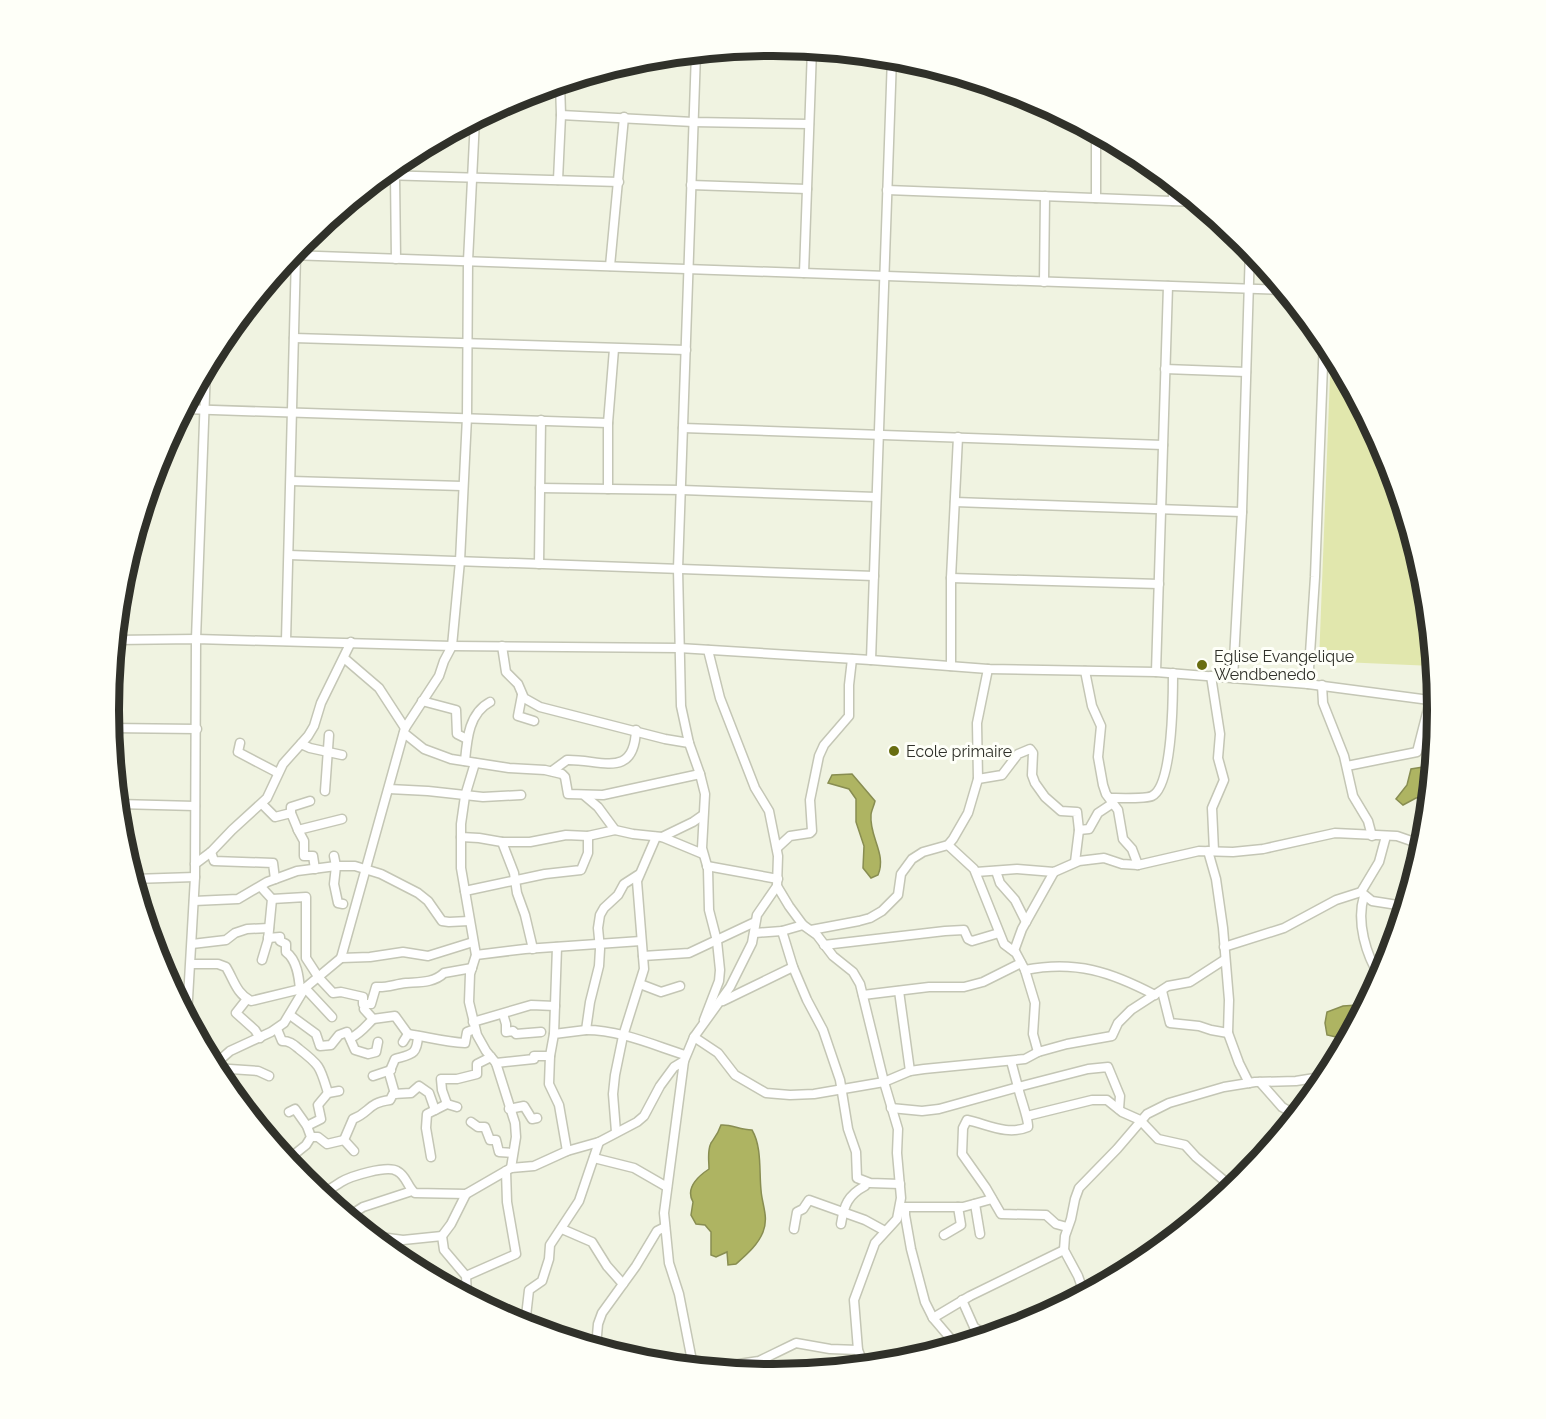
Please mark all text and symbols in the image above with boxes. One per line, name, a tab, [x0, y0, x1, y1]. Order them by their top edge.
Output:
place label: Eglise Evangelique Wendbenedo	[1214, 647, 1354, 684]
marker: Eglise Evangelique Wendbenedo	[1195, 658, 1209, 672]
place label: Ecole primaire	[906, 742, 1012, 761]
marker: Ecole primaire	[887, 744, 901, 758]

